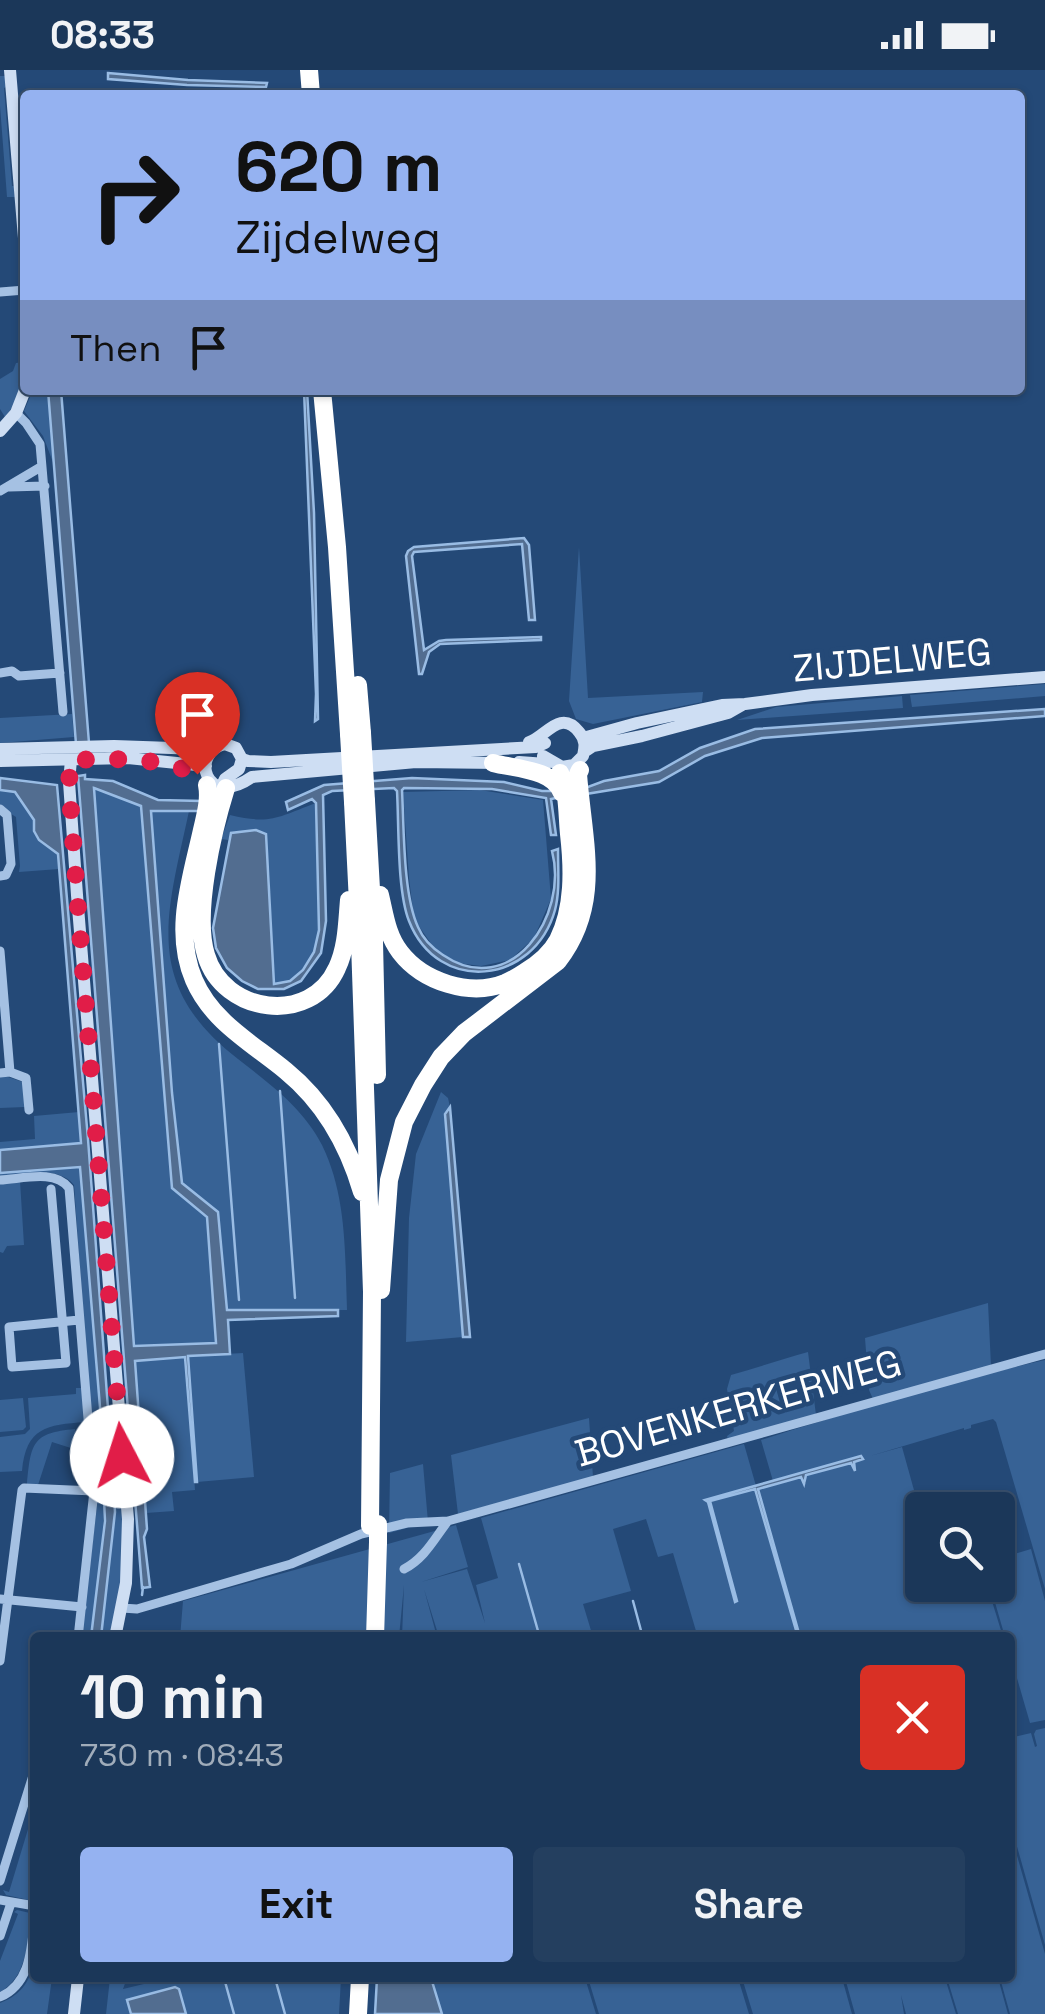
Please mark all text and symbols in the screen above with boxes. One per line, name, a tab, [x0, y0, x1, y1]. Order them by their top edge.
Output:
text: 08:33	[50, 11, 155, 59]
text: 620 m	[235, 122, 442, 211]
icon: right	[70, 130, 200, 260]
text: Zijdelweg	[235, 209, 441, 266]
icon: arrive	[181, 320, 236, 375]
text: Then	[70, 324, 161, 372]
street label: ZIJDELWEG	[791, 627, 993, 693]
pin	[155, 672, 240, 775]
icon: arrive	[170, 687, 225, 742]
street label: BOVENKERKERWEG	[569, 1338, 907, 1478]
position arrow	[70, 1404, 174, 1508]
map controls	[905, 1492, 1015, 1602]
button: search	[905, 1492, 1015, 1602]
text: 10 min	[80, 1659, 265, 1736]
button: close	[860, 1665, 965, 1770]
text: 730 m · 08:43	[80, 1735, 284, 1775]
button: Exit	[80, 1847, 513, 1962]
button: Share	[533, 1847, 965, 1962]

